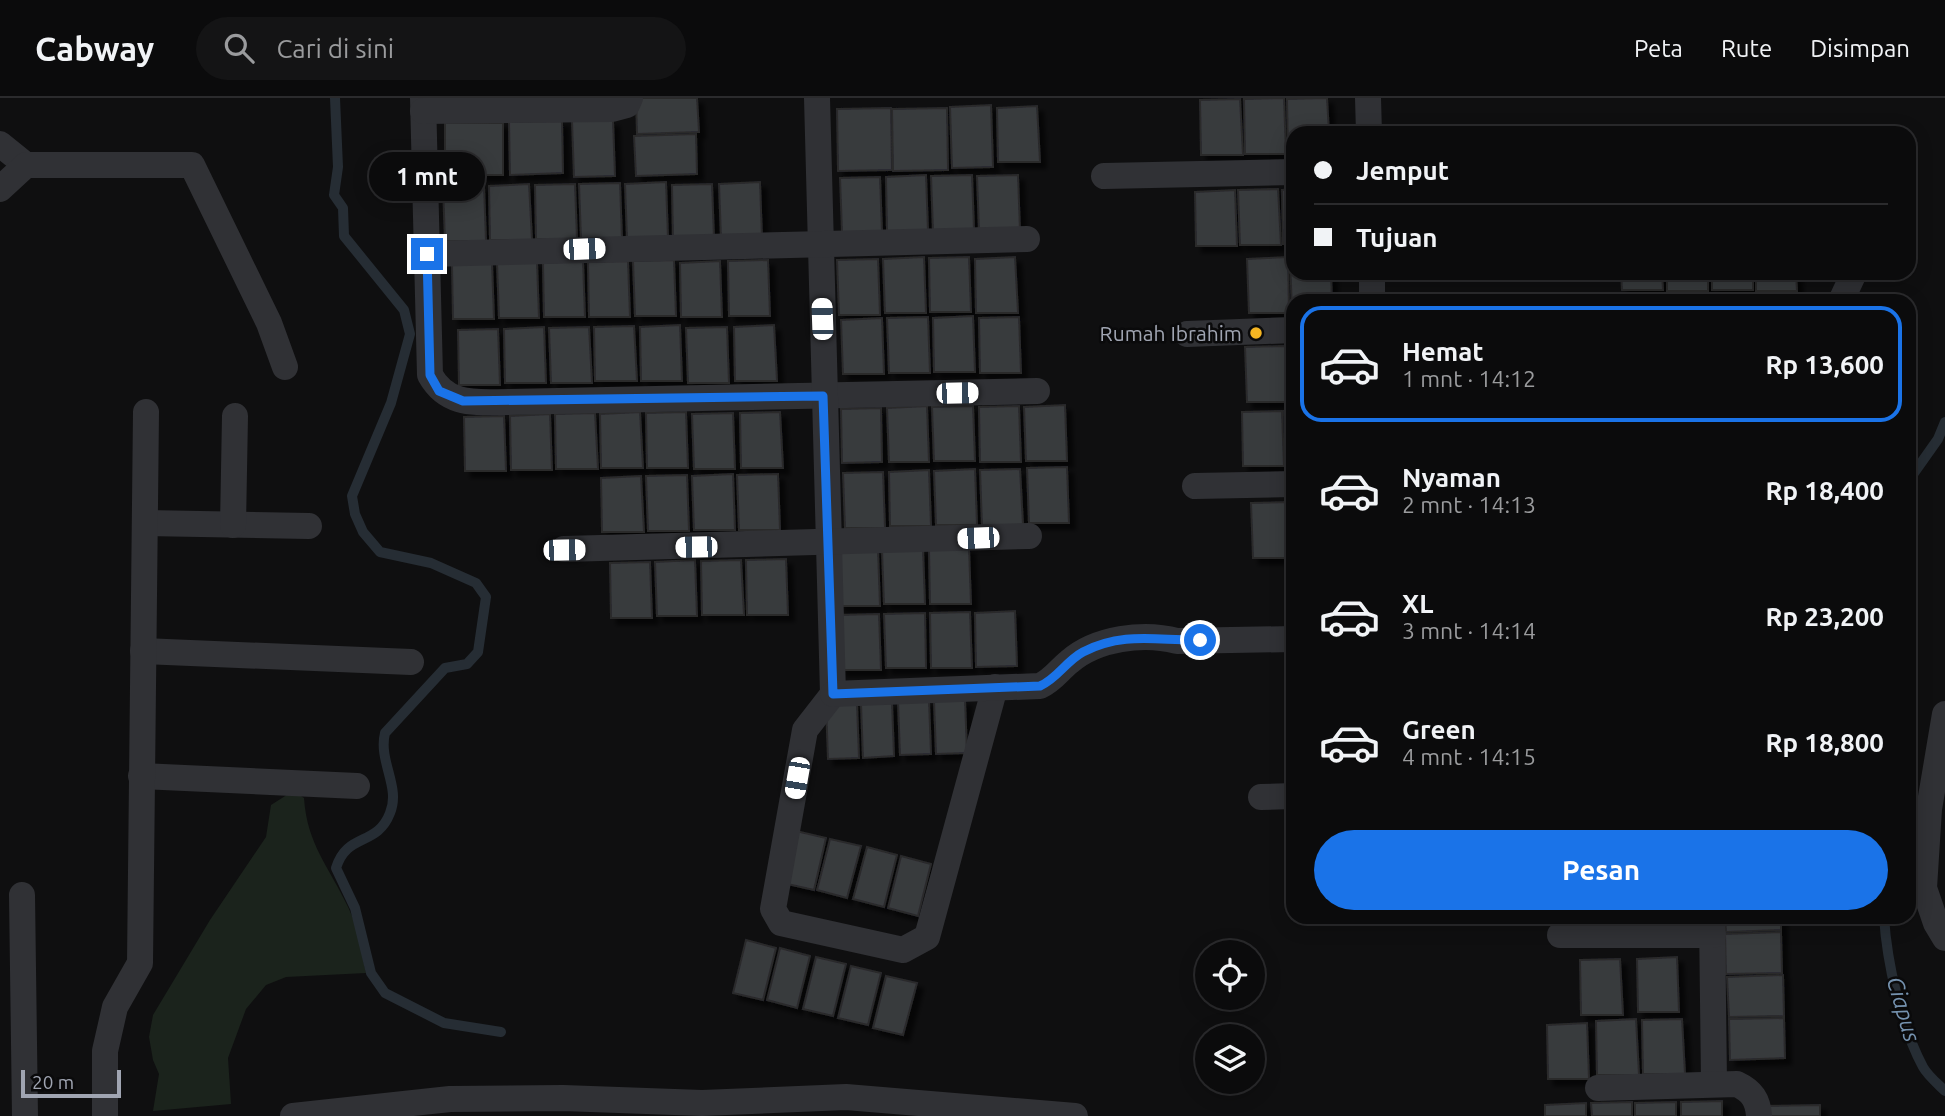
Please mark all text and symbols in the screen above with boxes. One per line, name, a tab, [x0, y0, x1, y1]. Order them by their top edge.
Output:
search box	[196, 17, 686, 80]
icon: search	[220, 29, 258, 67]
text: Cabway	[35, 30, 154, 67]
text: Cari di sini	[276, 34, 394, 63]
text: Peta	[1634, 35, 1683, 62]
text: Rute	[1721, 35, 1772, 62]
text: Disimpan	[1810, 35, 1910, 62]
callout: 1 mnt	[369, 152, 485, 202]
text: Jemput	[1356, 156, 1449, 185]
text: 1 mnt	[396, 164, 458, 189]
text: Tujuan	[1356, 223, 1437, 252]
route end	[411, 238, 443, 270]
car	[563, 238, 606, 260]
car	[811, 298, 834, 340]
place label: Rumah Ibrahim	[1100, 321, 1242, 345]
marker: Rumah Ibrahim	[1248, 325, 1264, 341]
icon: car	[1318, 333, 1381, 396]
text: Hemat	[1402, 337, 1484, 366]
text: Rp 13,600	[1765, 350, 1884, 379]
text: 1 mnt · 14:12	[1402, 366, 1536, 391]
car	[936, 382, 979, 404]
icon: car	[1318, 459, 1381, 522]
text: Nyaman	[1402, 463, 1501, 492]
text: Rp 18,400	[1765, 476, 1884, 505]
text: 2 mnt · 14:13	[1402, 492, 1536, 517]
car	[957, 527, 1000, 549]
car	[675, 536, 718, 558]
car	[543, 539, 586, 561]
icon: car	[1318, 585, 1381, 648]
text: XL	[1402, 589, 1433, 618]
text: Rp 23,200	[1765, 602, 1884, 631]
text: 3 mnt · 14:14	[1402, 618, 1536, 643]
route start	[1184, 624, 1216, 656]
icon: car	[1318, 711, 1381, 774]
text: Green	[1402, 715, 1476, 744]
text: Rp 18,800	[1765, 728, 1884, 757]
text: 4 mnt · 14:15	[1402, 744, 1536, 769]
car	[784, 755, 811, 801]
button: Pesan	[1314, 830, 1888, 910]
map controls	[1195, 940, 1265, 1094]
button: locate	[1195, 940, 1265, 1010]
water label: Ciapus	[1883, 973, 1925, 1045]
button: layers	[1195, 1024, 1265, 1094]
scale bar	[21, 1067, 121, 1099]
text: 20 m	[32, 1071, 74, 1093]

